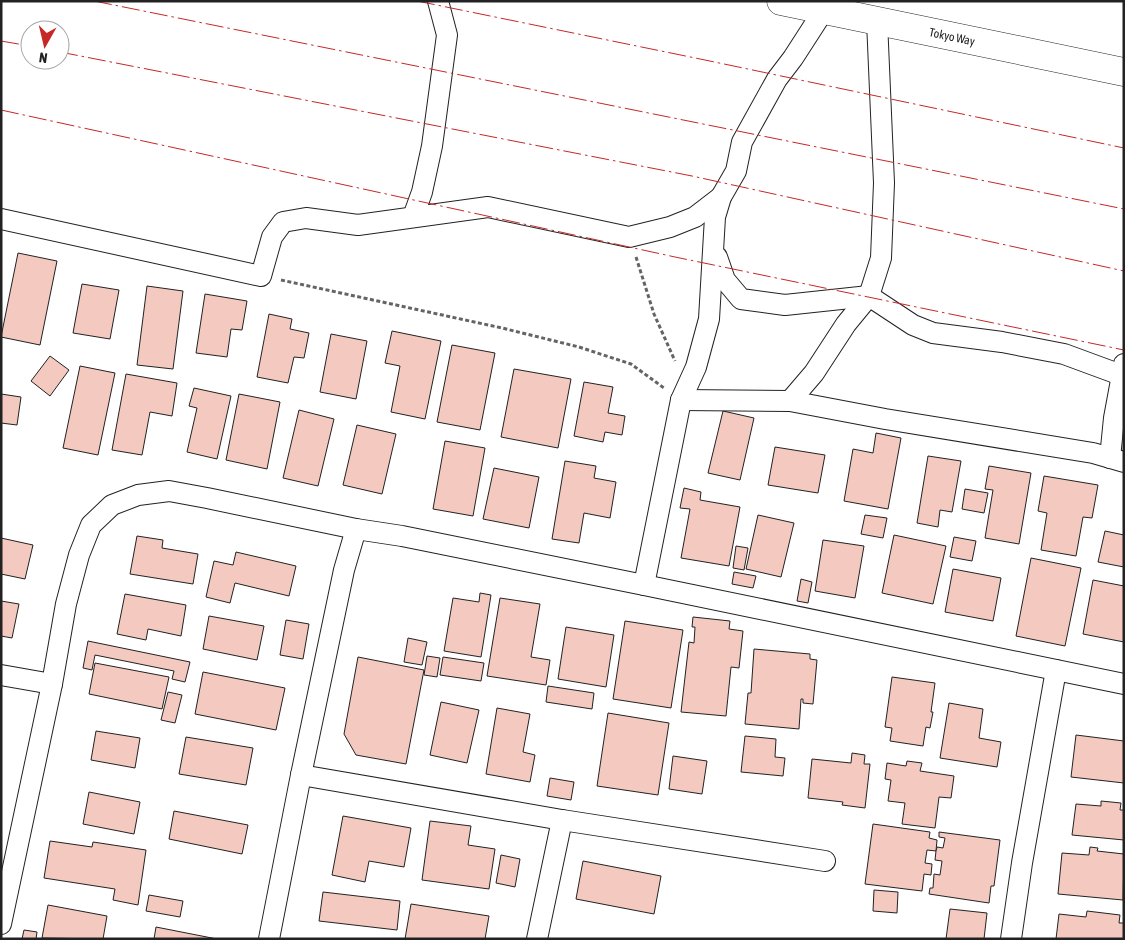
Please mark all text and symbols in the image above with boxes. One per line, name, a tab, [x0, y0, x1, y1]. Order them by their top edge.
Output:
north arrow	[20, 20, 70, 70]
street label: Tokyo Way	[928, 25, 976, 49]
text: N	[38, 49, 48, 66]

